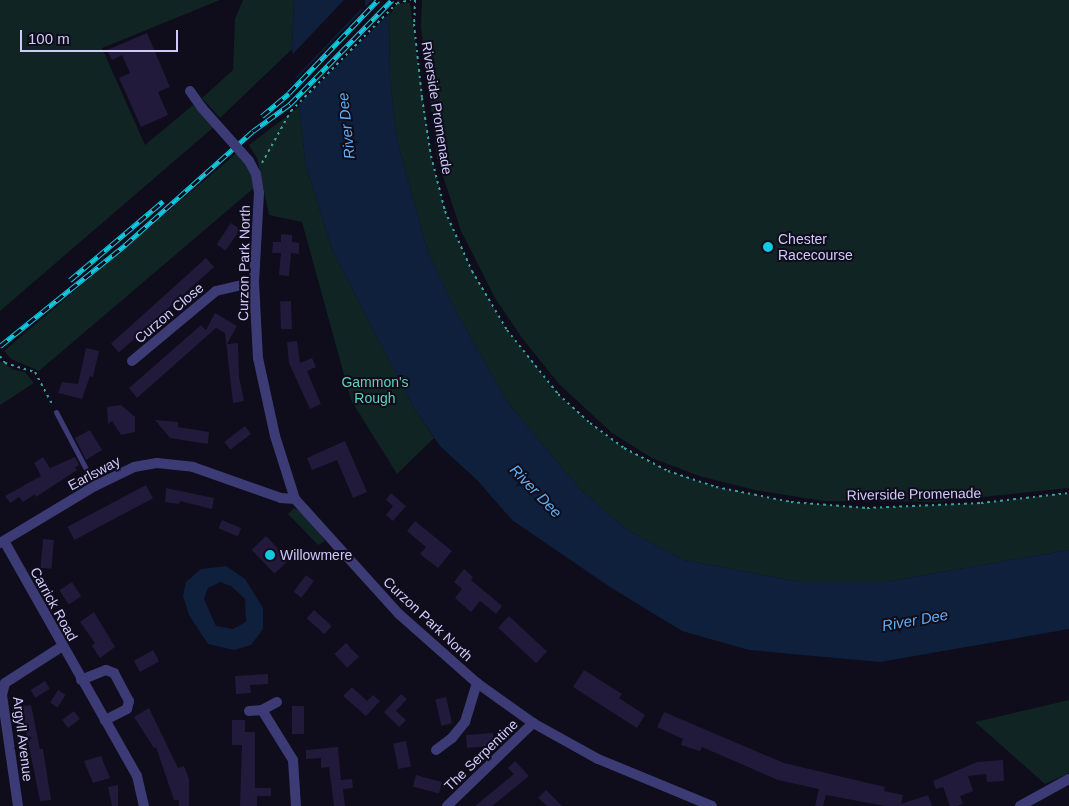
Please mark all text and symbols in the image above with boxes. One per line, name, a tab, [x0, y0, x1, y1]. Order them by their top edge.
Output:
scale bar	[22, 20, 180, 52]
text: 100 m	[28, 30, 70, 47]
street label: Riverside Promenade	[418, 40, 456, 176]
water label: River Dee	[334, 92, 358, 160]
street label: Curzon Park North	[235, 205, 253, 321]
place label: Chester Racecourse	[778, 231, 853, 264]
marker: Chester Racecourse	[762, 241, 774, 253]
street label: Curzon Close	[131, 279, 207, 347]
park label: Gammon's Rough	[341, 374, 409, 407]
street label: Earlsway	[65, 452, 123, 494]
water label: River Dee	[506, 461, 566, 521]
street label: Riverside Promenade	[847, 484, 981, 504]
place label: Willowmere	[280, 547, 352, 563]
marker: Willowmere	[264, 549, 276, 561]
street label: Carrick Road	[27, 564, 81, 644]
street label: Curzon Park North	[380, 573, 476, 665]
water label: River Dee	[881, 605, 949, 635]
street label: Argyll Avenue	[9, 695, 37, 783]
street label: The Serpentine	[441, 716, 521, 794]

